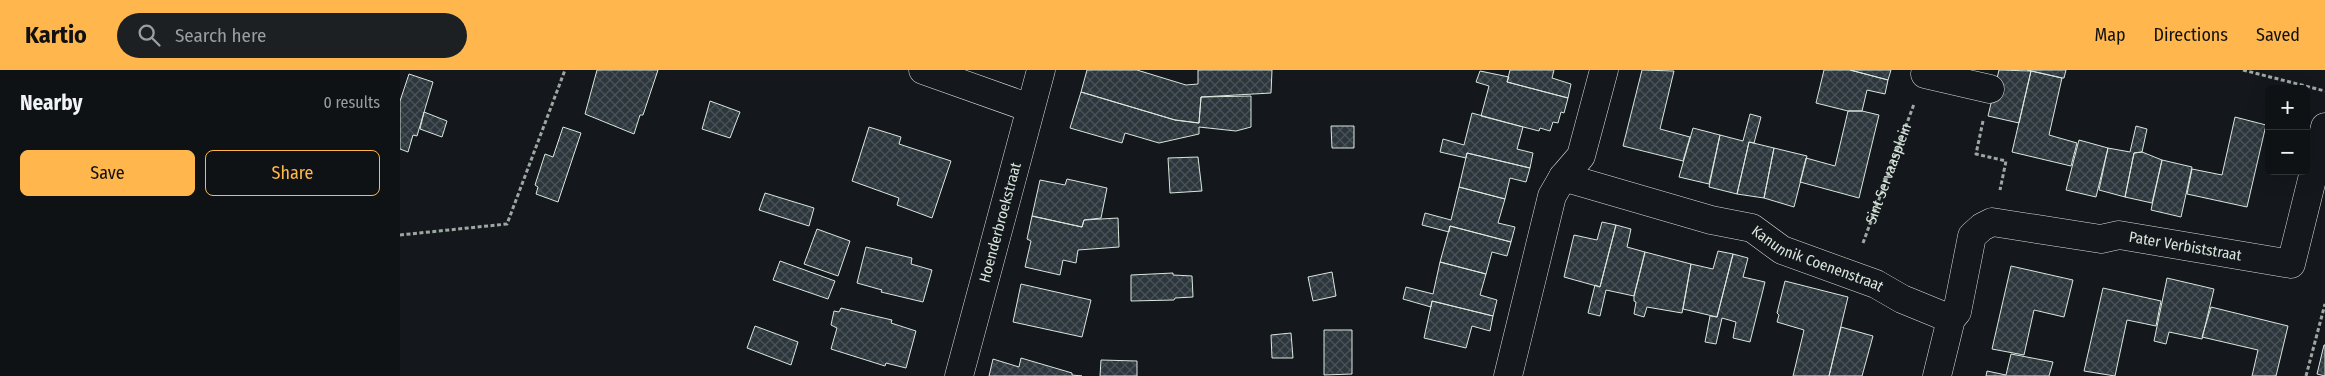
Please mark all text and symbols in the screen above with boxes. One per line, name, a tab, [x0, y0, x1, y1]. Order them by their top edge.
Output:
search box	[117, 13, 467, 58]
text: Kartio	[25, 21, 87, 49]
icon: search	[135, 21, 163, 49]
text: Search here	[175, 24, 266, 47]
text: Map	[2094, 24, 2126, 46]
text: Directions	[2154, 24, 2228, 46]
text: Saved	[2256, 24, 2300, 46]
map controls	[2265, 85, 2310, 175]
button: +	[2265, 85, 2310, 130]
text: Nearby	[20, 90, 82, 116]
text: 0 results	[323, 93, 380, 112]
street label: Sint Servaasplein	[1862, 121, 1915, 226]
button: −	[2265, 130, 2310, 175]
button: Save	[20, 150, 195, 196]
button: Share	[205, 150, 380, 196]
street label: Hoenderbroekstraat	[975, 160, 1025, 284]
street label: Kanunnik Coenenstraat	[1748, 222, 1887, 295]
street label: Pater Verbiststraat	[2128, 228, 2243, 265]

